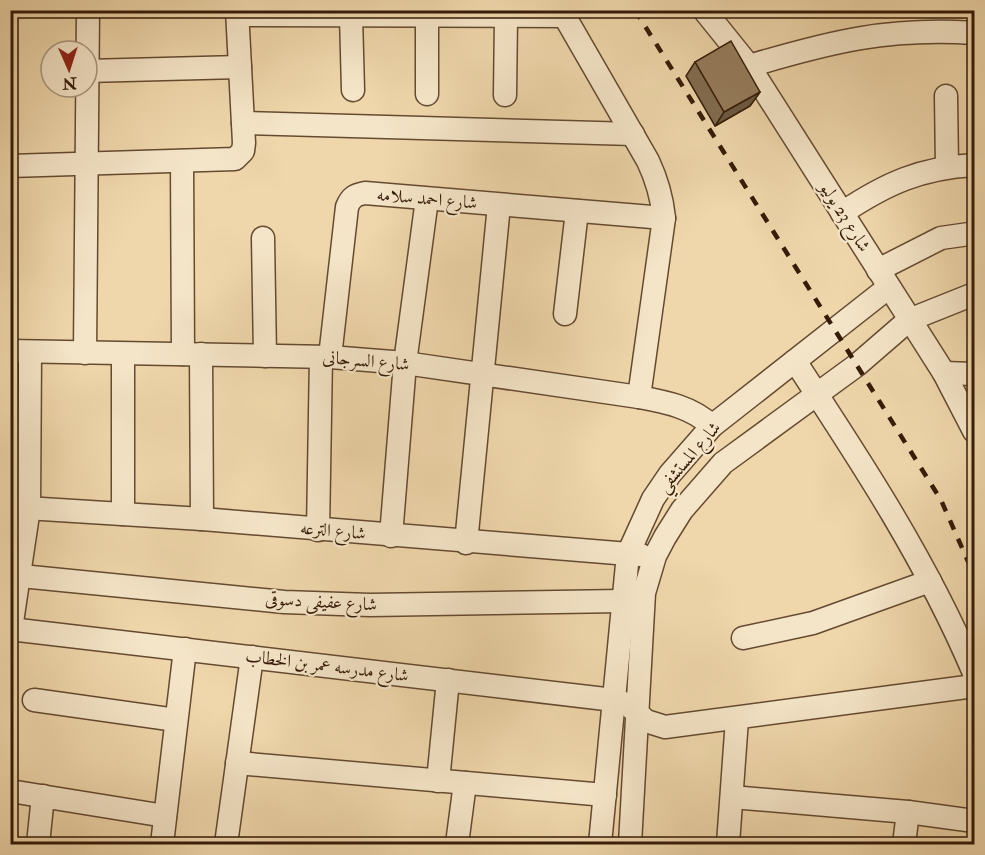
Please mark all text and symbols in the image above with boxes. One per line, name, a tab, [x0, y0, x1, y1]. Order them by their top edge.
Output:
north arrow	[39, 39, 99, 99]
text: N	[61, 73, 78, 93]
street label: شارع 23 يوليو	[811, 176, 875, 258]
street label: شارع احمد سلامه	[376, 183, 478, 218]
street label: شارع السرجانى	[321, 346, 410, 379]
street label: شارع المستشفي	[652, 417, 731, 501]
street label: شارع الترعه	[299, 517, 367, 548]
street label: شارع عفيفى دسوقى	[264, 588, 378, 619]
street label: شارع مدرسه عمر بن الخطاب	[244, 645, 410, 690]

